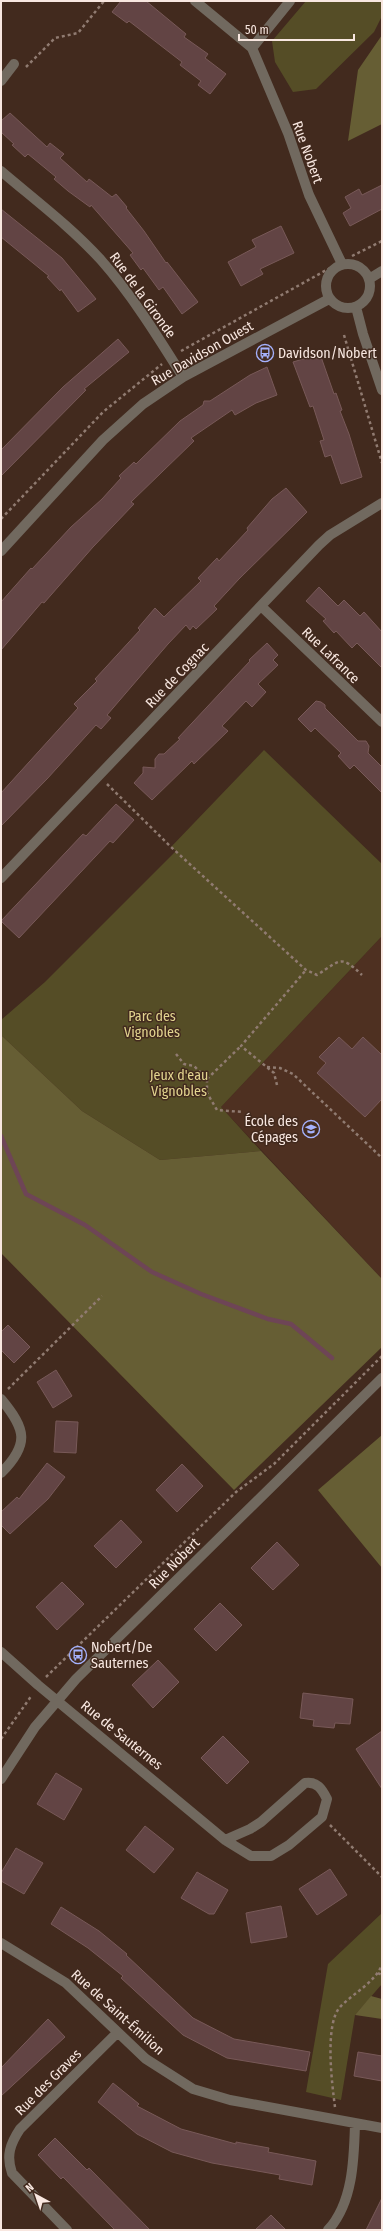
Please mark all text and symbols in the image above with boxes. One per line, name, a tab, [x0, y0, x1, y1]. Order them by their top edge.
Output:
scale bar	[239, 16, 354, 42]
text: 50 m	[245, 23, 269, 37]
street label: Rue Nobert	[288, 119, 327, 186]
street label: Rue de la Gironde	[106, 249, 179, 342]
street label: Rue Davidson Ouest	[148, 317, 257, 389]
bus stop icon: Davidson/Nobert	[255, 343, 275, 363]
place label: Davidson/Nobert	[278, 345, 377, 362]
street label: Rue Lafrance	[298, 624, 363, 687]
street label: Rue de Cognac	[142, 639, 213, 711]
park label: Parc des Vignobles	[124, 1008, 180, 1041]
park label: Jeux d'eau Vignobles	[150, 1067, 208, 1100]
place label: École des Cépages	[244, 1112, 298, 1146]
school or university icon: École des Cépages	[301, 1119, 321, 1139]
street label: Rue Nobert	[145, 1534, 204, 1592]
place label: Nobert/De Sauternes	[91, 1639, 152, 1672]
bus stop icon: Nobert/De Sauternes	[68, 1645, 88, 1665]
street label: Rue de Sauternes	[77, 1697, 166, 1774]
street label: Rue de Saint-Émilion	[68, 1965, 168, 2059]
street label: Rue des Graves	[12, 2046, 85, 2119]
north arrow	[16, 2175, 56, 2215]
text: N	[23, 2181, 37, 2195]

